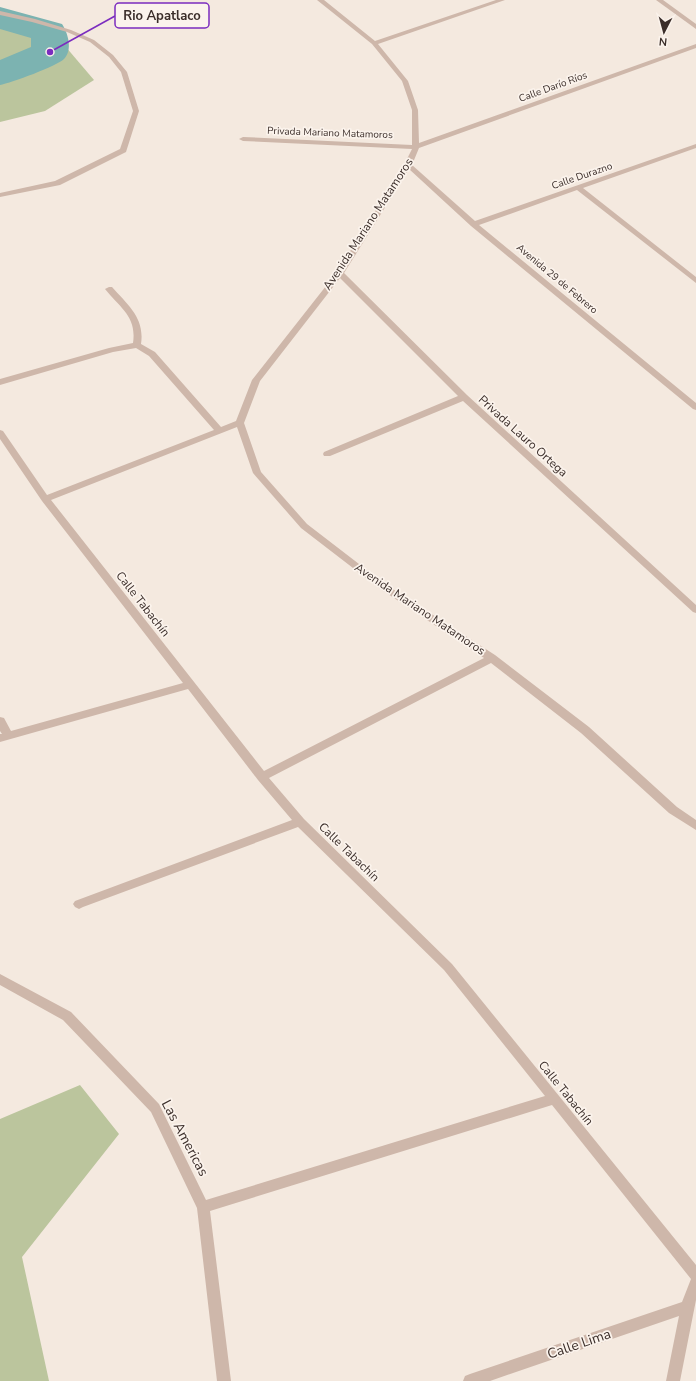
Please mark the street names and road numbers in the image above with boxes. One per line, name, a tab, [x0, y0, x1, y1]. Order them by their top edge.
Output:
street label: Calle Darío Ríos	[517, 68, 589, 106]
street label: Privada Mariano Matamoros	[267, 124, 393, 142]
street label: Avenida Mariano Matamoros	[319, 155, 417, 293]
street label: Calle Durazno	[550, 159, 615, 193]
street label: Avenida 29 de Febrero	[514, 241, 601, 317]
street label: Privada Lauro Ortega	[475, 392, 571, 480]
street label: Avenida Mariano Matamoros	[352, 559, 489, 659]
street label: Calle Tabachín	[112, 568, 174, 640]
street label: Calle Tabachín	[315, 819, 383, 885]
street label: Calle Tabachín	[535, 1057, 597, 1129]
street label: Las Americas	[157, 1097, 213, 1180]
street label: Calle Lima	[545, 1324, 613, 1364]

